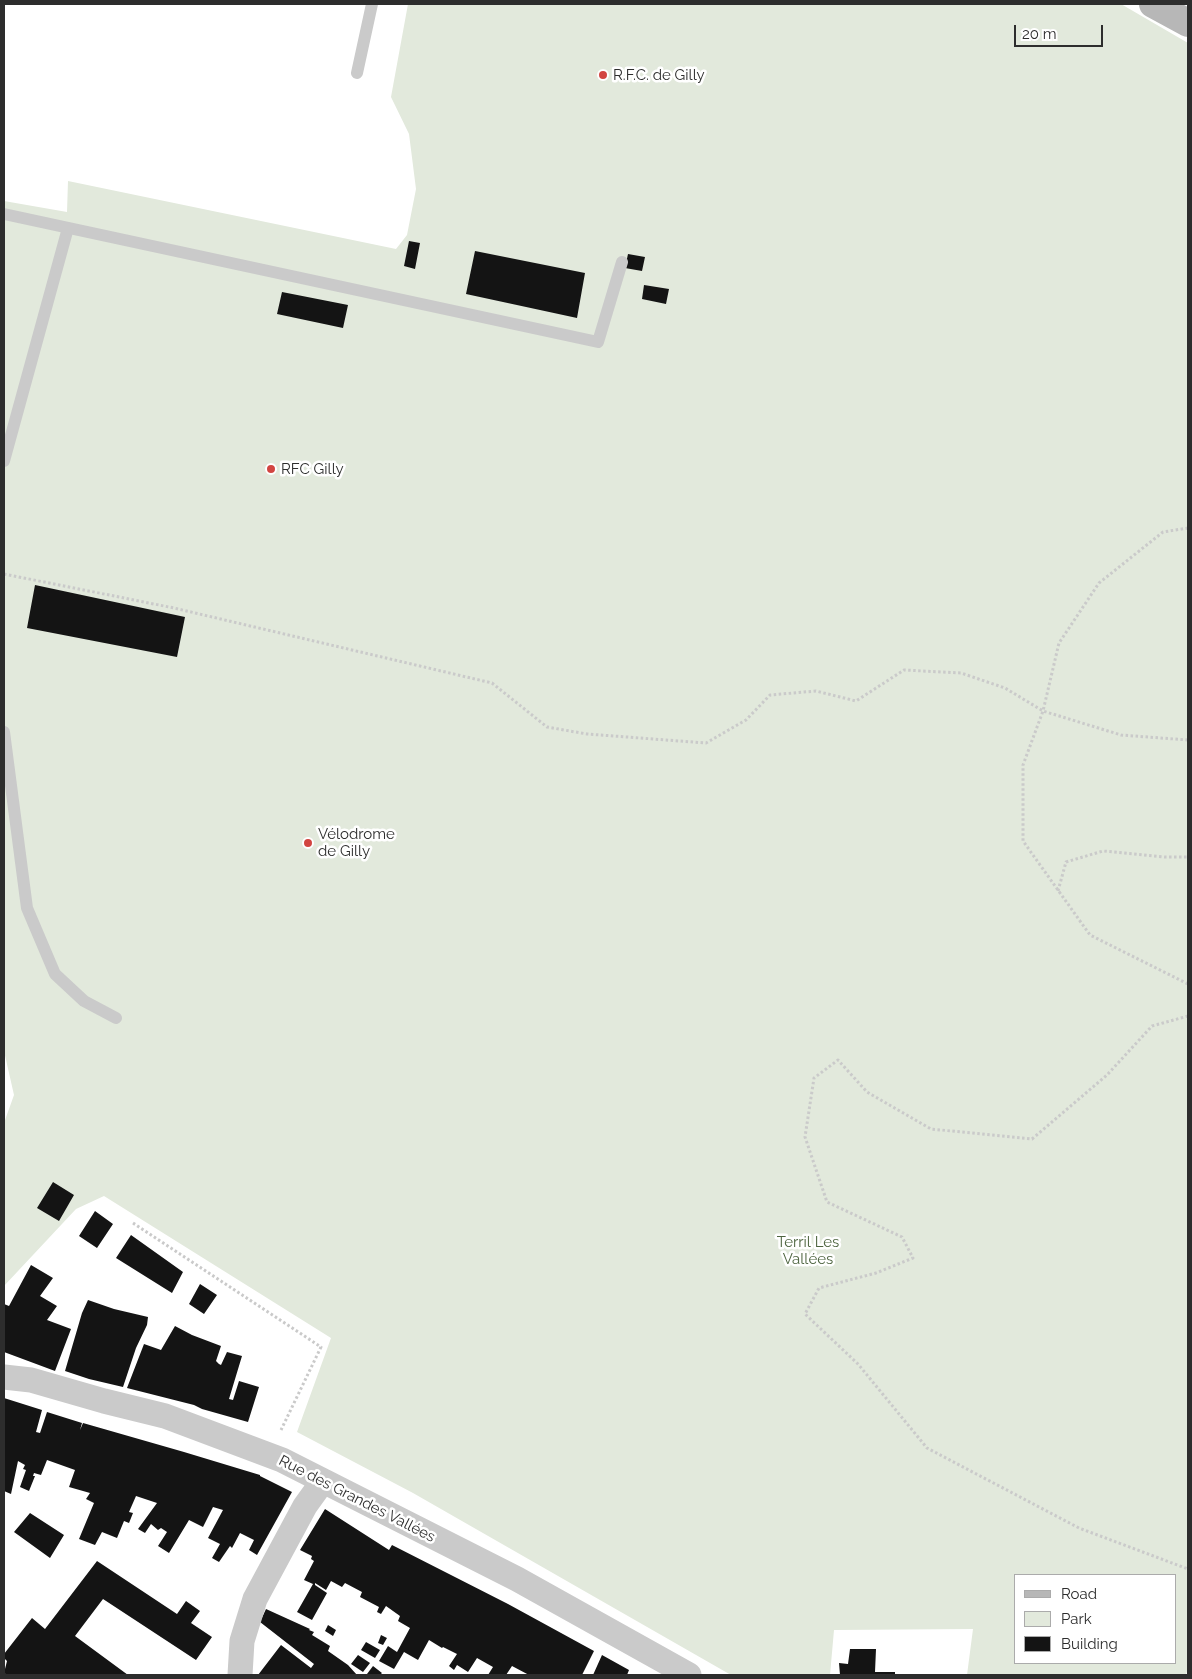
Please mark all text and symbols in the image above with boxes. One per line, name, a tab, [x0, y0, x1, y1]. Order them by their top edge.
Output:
scale bar	[1017, 15, 1106, 47]
text: 20 m	[1022, 25, 1057, 43]
place label: R.F.C. de Gilly	[613, 66, 705, 84]
marker: R.F.C. de Gilly	[597, 69, 609, 81]
place label: RFC Gilly	[281, 460, 344, 478]
marker: RFC Gilly	[265, 463, 277, 475]
place label: Vélodrome de Gilly	[318, 825, 395, 860]
marker: Vélodrome de Gilly	[302, 837, 314, 849]
park label: Terril Les Vallées	[777, 1233, 839, 1268]
street label: Rue des Grandes Vallées	[276, 1452, 438, 1546]
legend	[1014, 1574, 1177, 1664]
text: Road	[1061, 1585, 1097, 1603]
text: Park	[1061, 1610, 1092, 1628]
text: Building	[1061, 1635, 1118, 1653]

